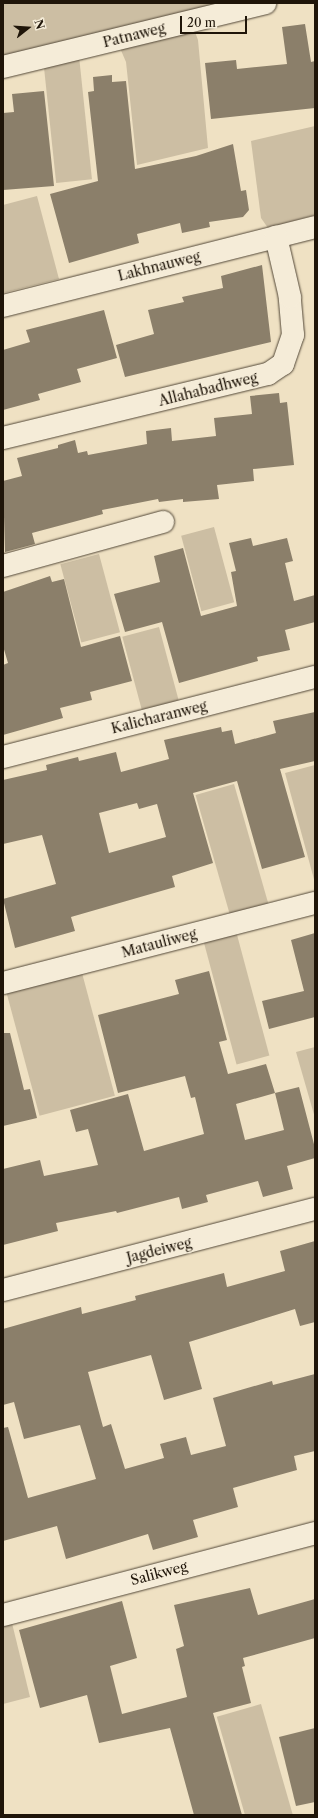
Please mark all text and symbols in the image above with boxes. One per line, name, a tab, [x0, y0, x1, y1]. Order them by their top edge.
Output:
north arrow	[8, 8, 48, 48]
scale bar	[182, 8, 249, 34]
text: 20 m	[187, 15, 216, 30]
text: N	[31, 18, 48, 31]
street label: Patnaweg	[101, 19, 167, 51]
street label: Lakhnauweg	[116, 248, 202, 284]
street label: Allahabadhweg	[157, 369, 259, 409]
street label: Kalicharanweg	[109, 697, 209, 737]
street label: Matauliweg	[120, 925, 198, 961]
street label: Jagdeiweg	[125, 1234, 193, 1266]
street label: Salikweg	[129, 1557, 189, 1589]

